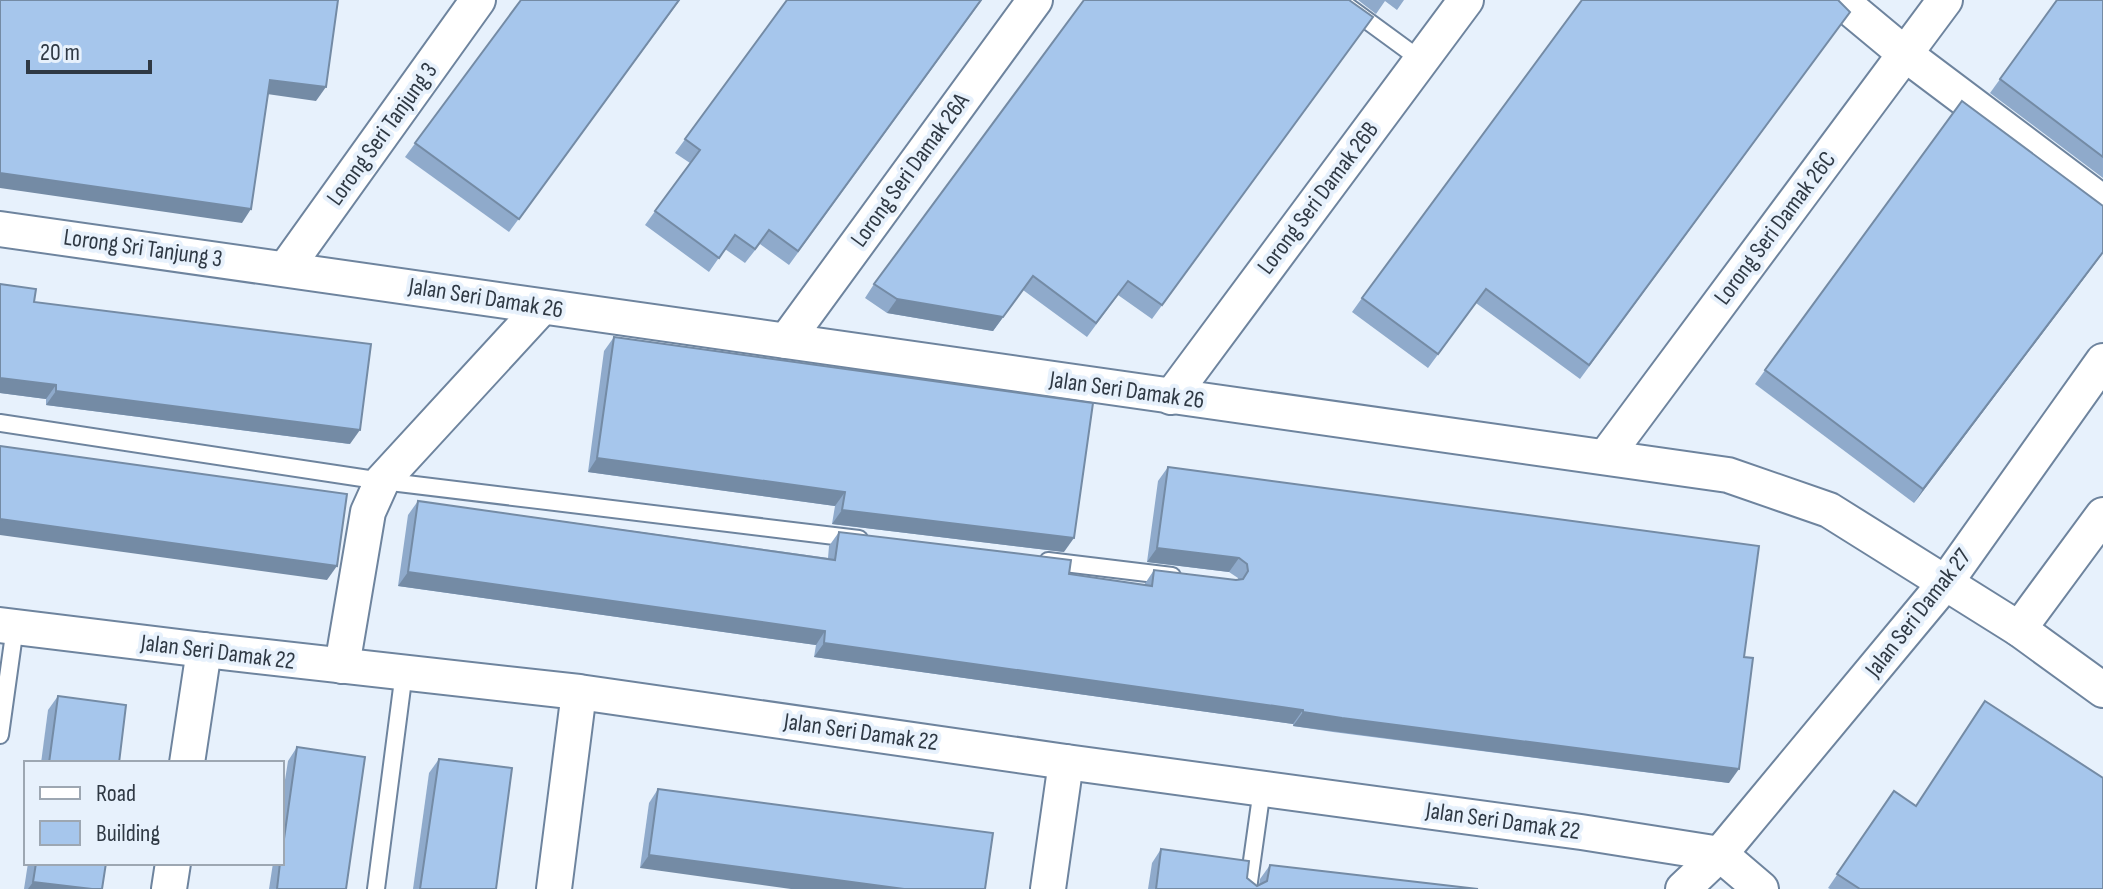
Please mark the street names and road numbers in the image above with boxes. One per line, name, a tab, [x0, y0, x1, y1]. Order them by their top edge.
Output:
street label: Lorong Seri Tanjung 3	[320, 57, 444, 211]
street label: Lorong Seri Damak 26A	[844, 87, 976, 253]
street label: Lorong Seri Damak 26B	[1251, 116, 1385, 280]
street label: Lorong Seri Damak 26C	[1708, 146, 1842, 310]
street label: Lorong Sri Tanjung 3	[62, 223, 224, 273]
street label: Jalan Seri Damak 26	[406, 271, 565, 325]
street label: Jalan Seri Damak 26	[1047, 365, 1206, 415]
street label: Jalan Seri Damak 27	[1858, 543, 1977, 684]
street label: Jalan Seri Damak 22	[138, 628, 297, 676]
street label: Jalan Seri Damak 22	[781, 707, 940, 757]
street label: Jalan Seri Damak 22	[1423, 796, 1582, 846]

